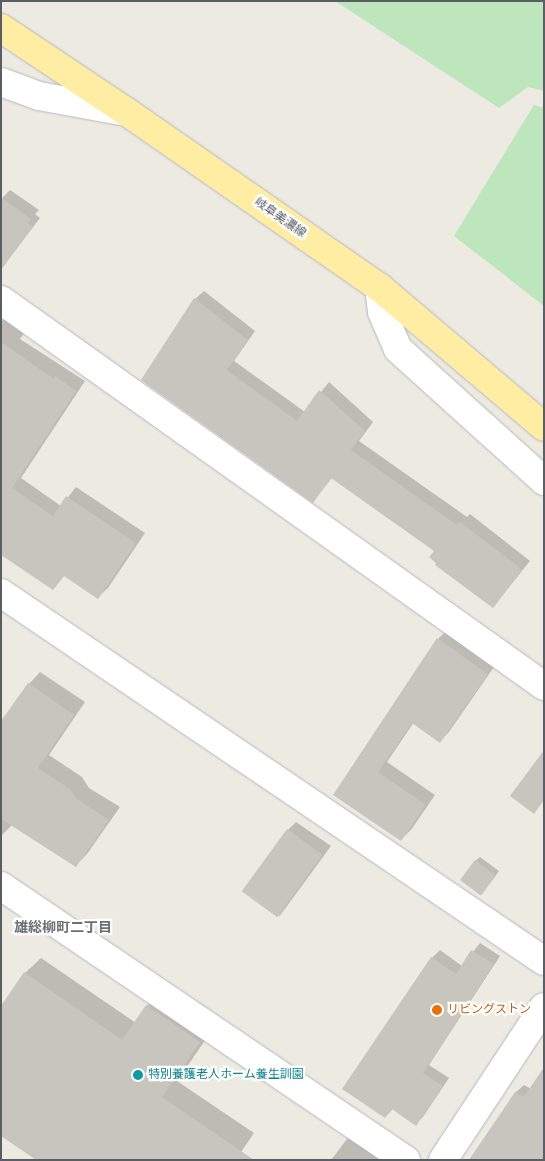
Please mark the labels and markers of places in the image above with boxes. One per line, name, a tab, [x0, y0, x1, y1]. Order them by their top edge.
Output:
place label: リビングストン	[447, 1003, 531, 1017]
marker: リビングストン	[431, 1004, 443, 1016]
place label: 特別養護老人ホーム養生訓園	[148, 1068, 304, 1082]
marker: 特別養護老人ホーム養生訓園	[132, 1069, 144, 1081]

